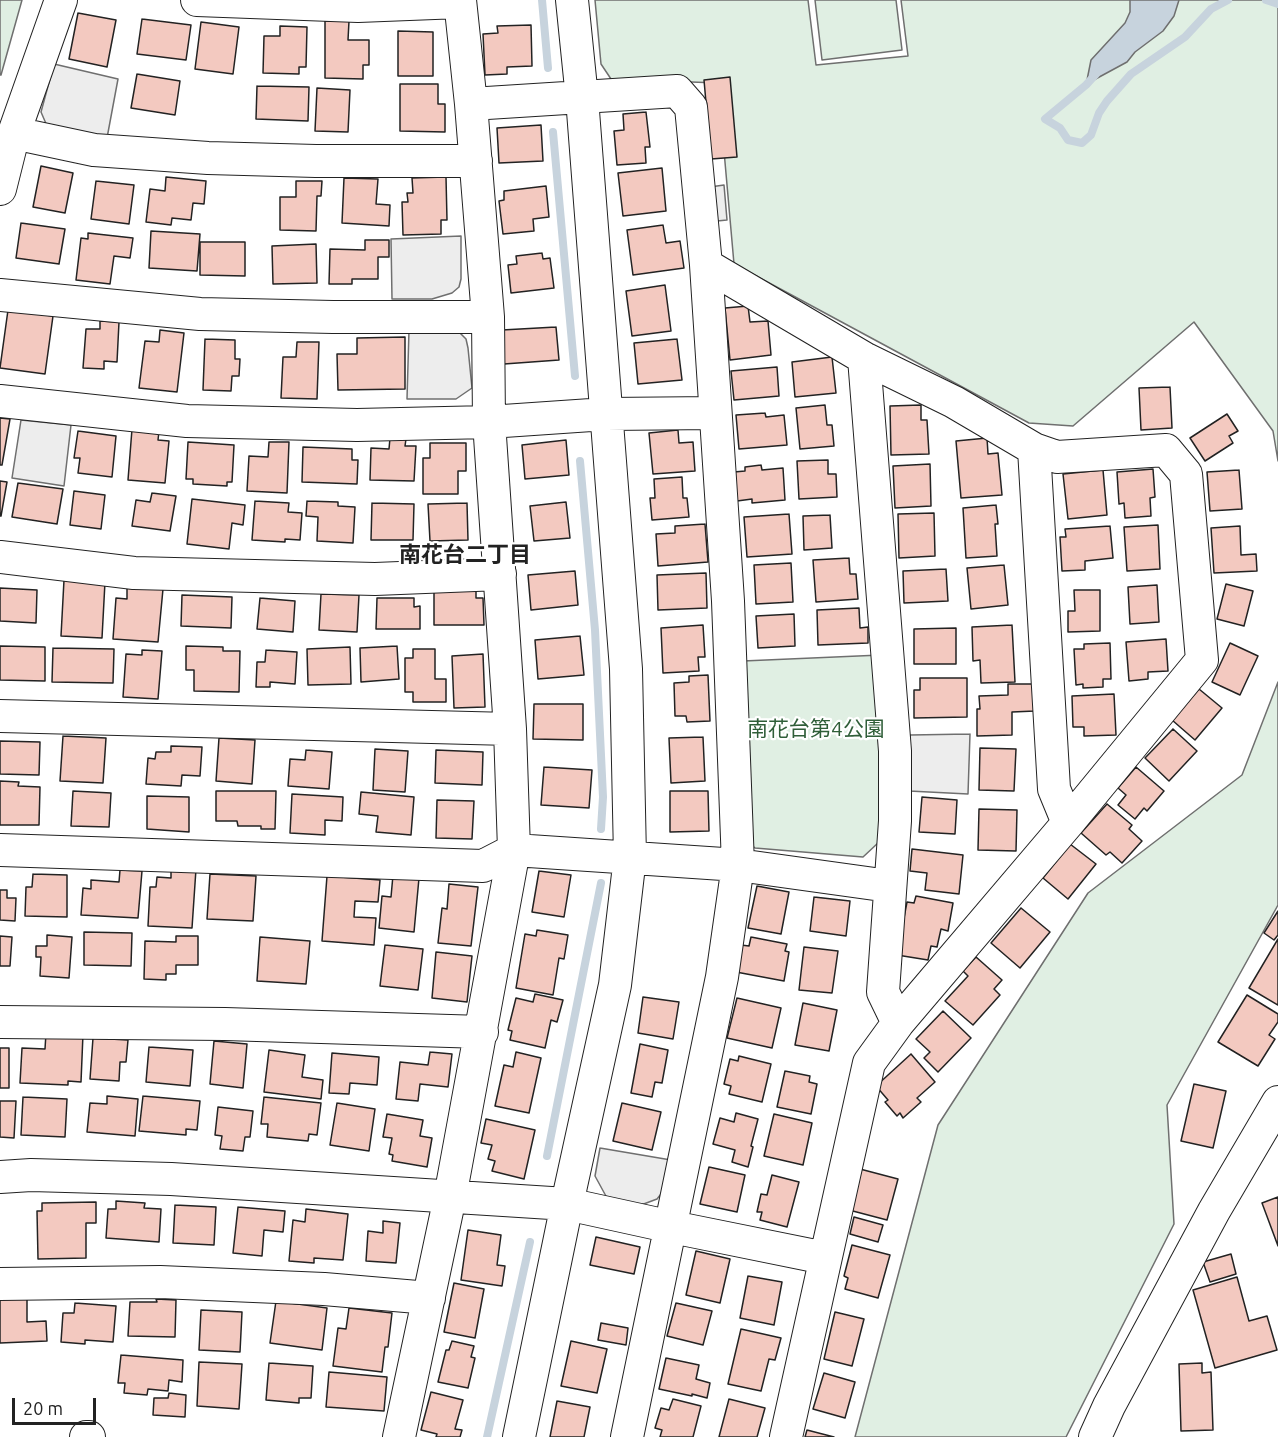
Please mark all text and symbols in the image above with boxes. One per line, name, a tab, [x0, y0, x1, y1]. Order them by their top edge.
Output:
district label: 南花台二丁目	[399, 542, 531, 568]
park label: 南花台第4公園	[747, 716, 885, 742]
scale bar	[15, 1386, 99, 1424]
text: 20 m	[23, 1398, 63, 1418]

